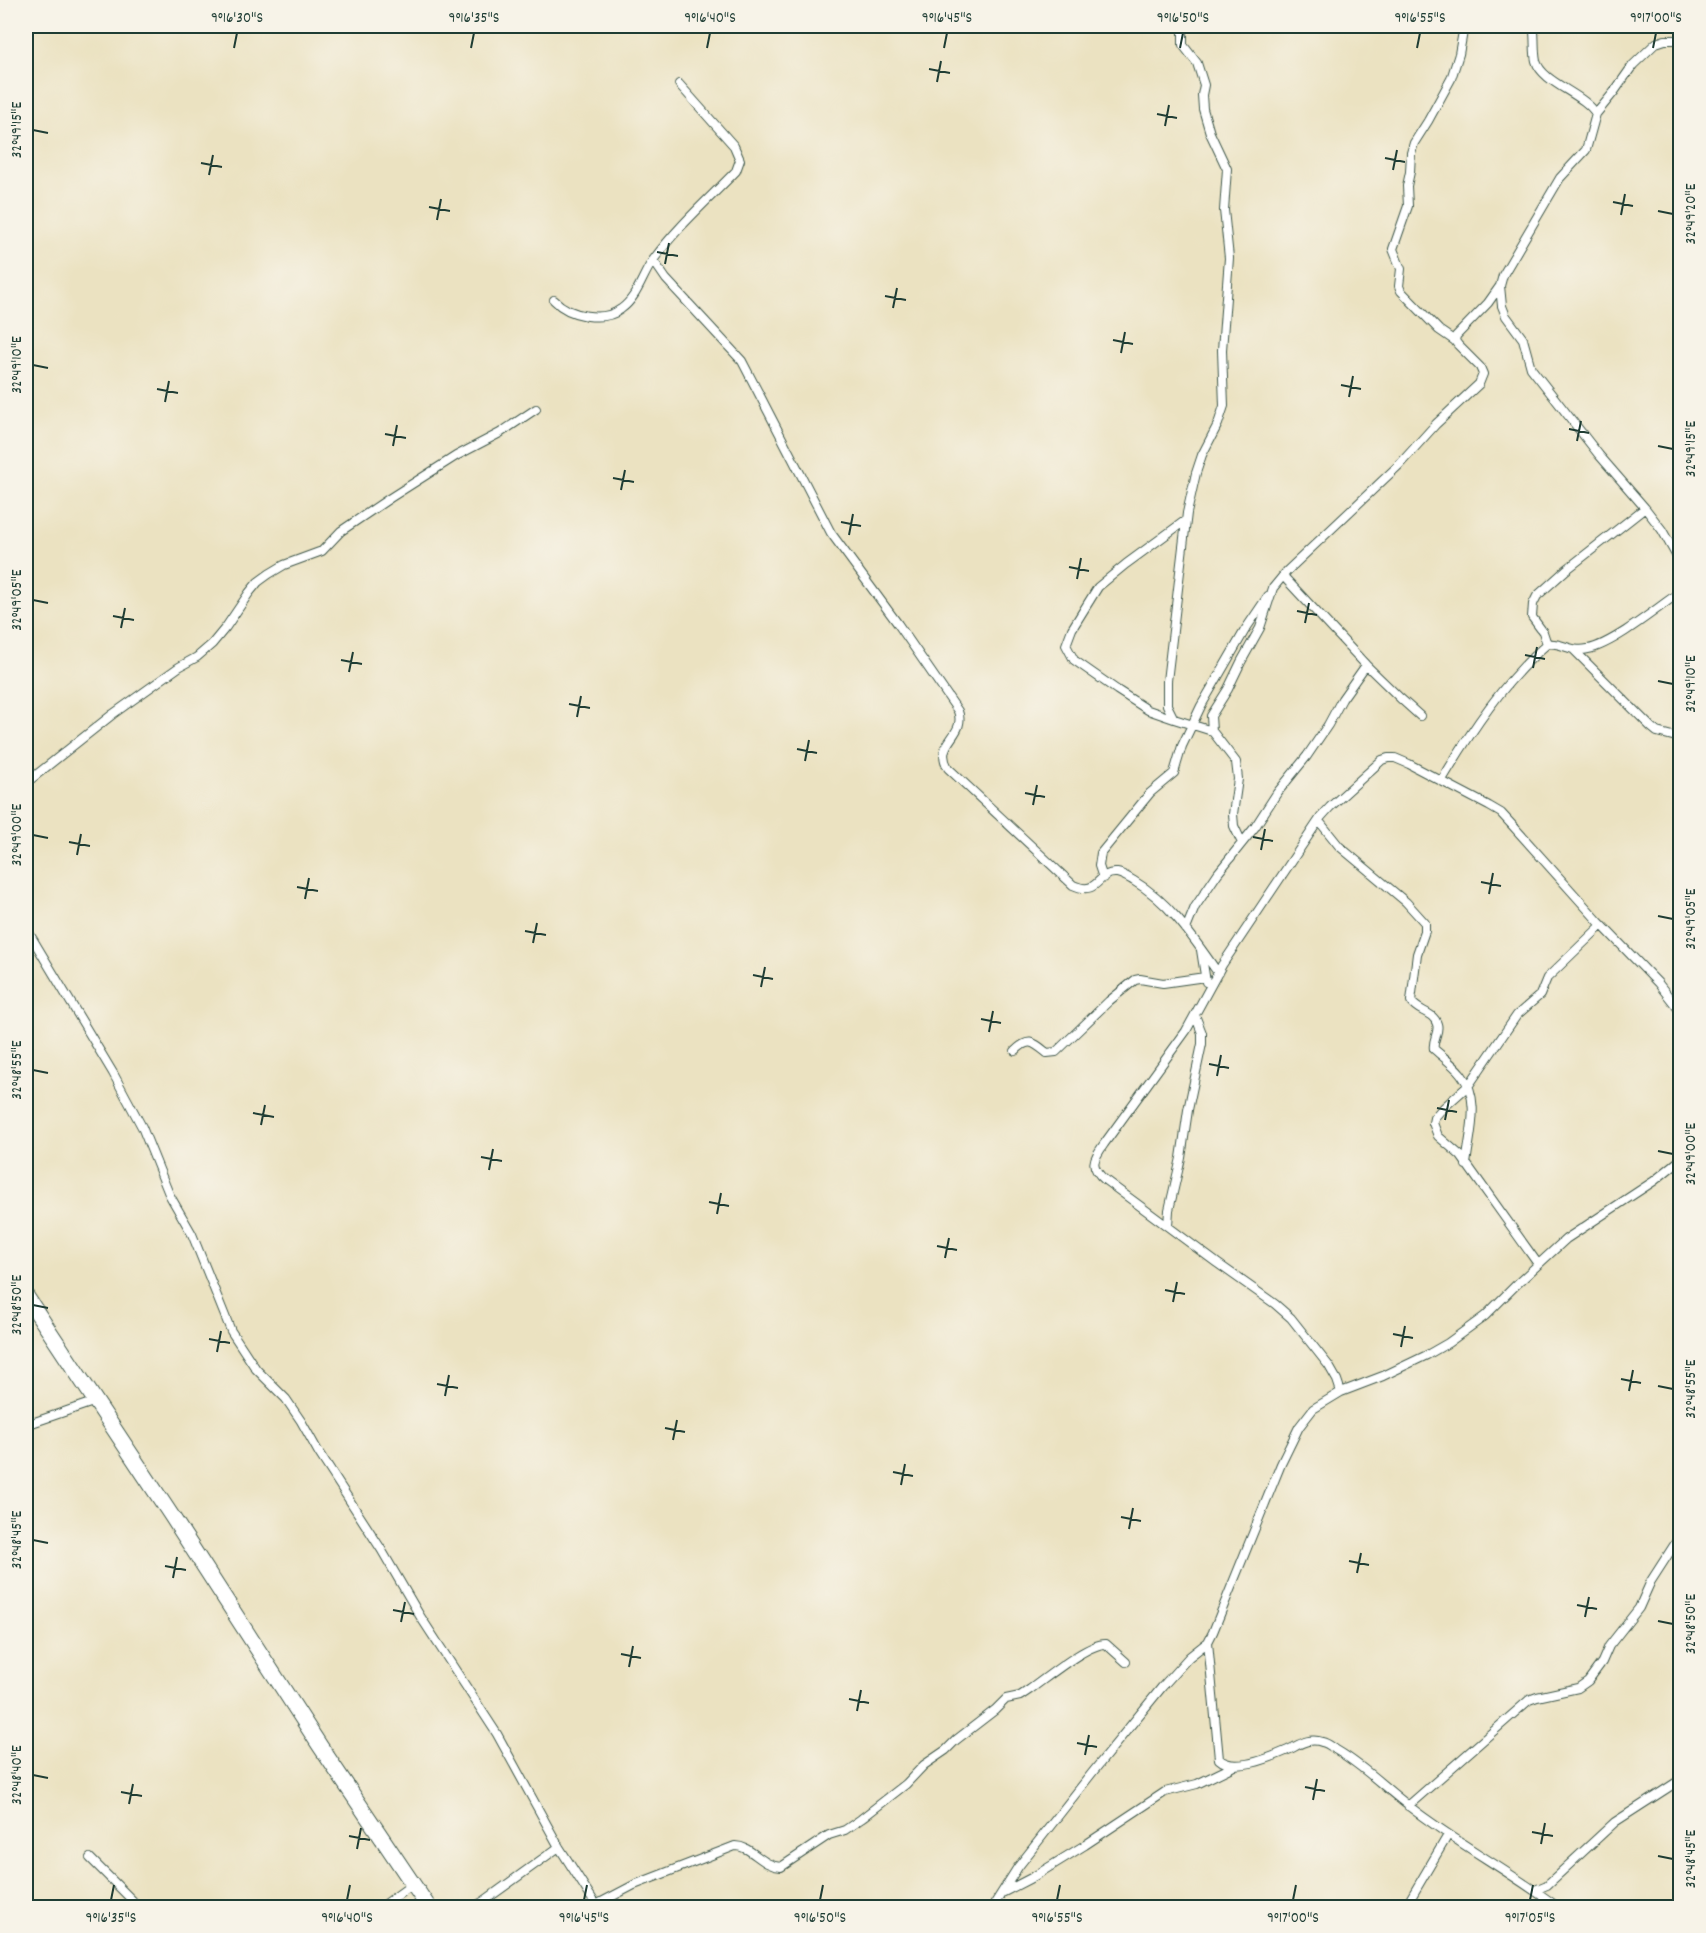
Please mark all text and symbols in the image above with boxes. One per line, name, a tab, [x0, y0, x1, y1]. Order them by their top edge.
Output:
text: 9°16'30"S	[211, 8, 263, 30]
text: 9°16'35"S	[449, 8, 499, 30]
text: 9°16'40"S	[684, 8, 736, 30]
text: 9°16'45"S	[922, 8, 972, 30]
text: 9°16'50"S	[1157, 8, 1209, 30]
text: 9°16'55"S	[1394, 8, 1446, 30]
text: 9°17'00"S	[1630, 8, 1682, 30]
text: 32°49'15"E	[7, 102, 29, 158]
text: 32°49'20"E	[1681, 183, 1703, 244]
text: 32°49'10"E	[7, 336, 29, 394]
text: 32°49'15"E	[1681, 421, 1703, 477]
text: 32°49'05"E	[7, 569, 29, 631]
text: 32°49'10"E	[1681, 655, 1703, 713]
text: 32°49'00"E	[7, 804, 29, 866]
text: 32°49'05"E	[1681, 888, 1703, 950]
text: 32°48'55"E	[7, 1040, 29, 1100]
text: 32°49'00"E	[1681, 1123, 1703, 1185]
text: 32°48'50"E	[7, 1275, 29, 1335]
text: 32°48'55"E	[1681, 1359, 1703, 1419]
text: 32°48'45"E	[7, 1511, 29, 1569]
text: 32°48'50"E	[1681, 1594, 1703, 1654]
text: 32°48'40"E	[7, 1745, 29, 1805]
text: 32°48'45"E	[1681, 1830, 1703, 1888]
text: 9°16'35"S	[86, 1908, 136, 1930]
text: 9°16'40"S	[321, 1908, 373, 1930]
text: 9°16'45"S	[559, 1908, 609, 1930]
text: 9°16'50"S	[794, 1908, 846, 1930]
text: 9°16'55"S	[1031, 1908, 1083, 1930]
text: 9°17'00"S	[1267, 1908, 1319, 1930]
text: 9°17'05"S	[1505, 1908, 1555, 1930]

